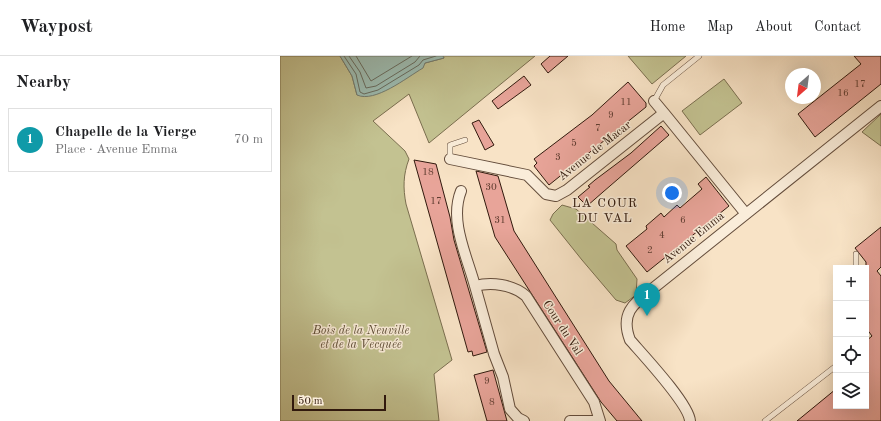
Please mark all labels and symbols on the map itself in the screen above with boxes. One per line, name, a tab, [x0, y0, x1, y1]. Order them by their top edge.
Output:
north arrow	[785, 68, 821, 104]
house number: 17	[854, 79, 866, 89]
house number: 16	[837, 88, 849, 98]
house number: 11	[620, 97, 632, 107]
house number: 9	[608, 110, 614, 120]
street label: Avenue de Macar	[556, 119, 634, 183]
house number: 7	[595, 123, 601, 133]
house number: 5	[571, 138, 577, 148]
house number: 3	[555, 152, 561, 162]
house number: 18	[422, 167, 434, 177]
house number: 30	[485, 182, 497, 192]
your location	[662, 183, 682, 203]
house number: 17	[430, 196, 442, 206]
district label: LA COUR DU VAL	[572, 197, 638, 225]
street label: Avenue Emma	[661, 210, 727, 266]
house number: 31	[494, 215, 506, 225]
house number: 6	[680, 215, 686, 225]
house number: 4	[659, 230, 665, 240]
house number: 2	[647, 245, 653, 255]
pin: 1	[634, 283, 660, 316]
street label: Cour du Val	[540, 299, 584, 357]
park label: Bois de la Neuville et de la Vecquée	[312, 325, 410, 351]
house number: 9	[484, 376, 490, 386]
scale bar	[292, 393, 386, 412]
house number: 8	[489, 397, 495, 407]

